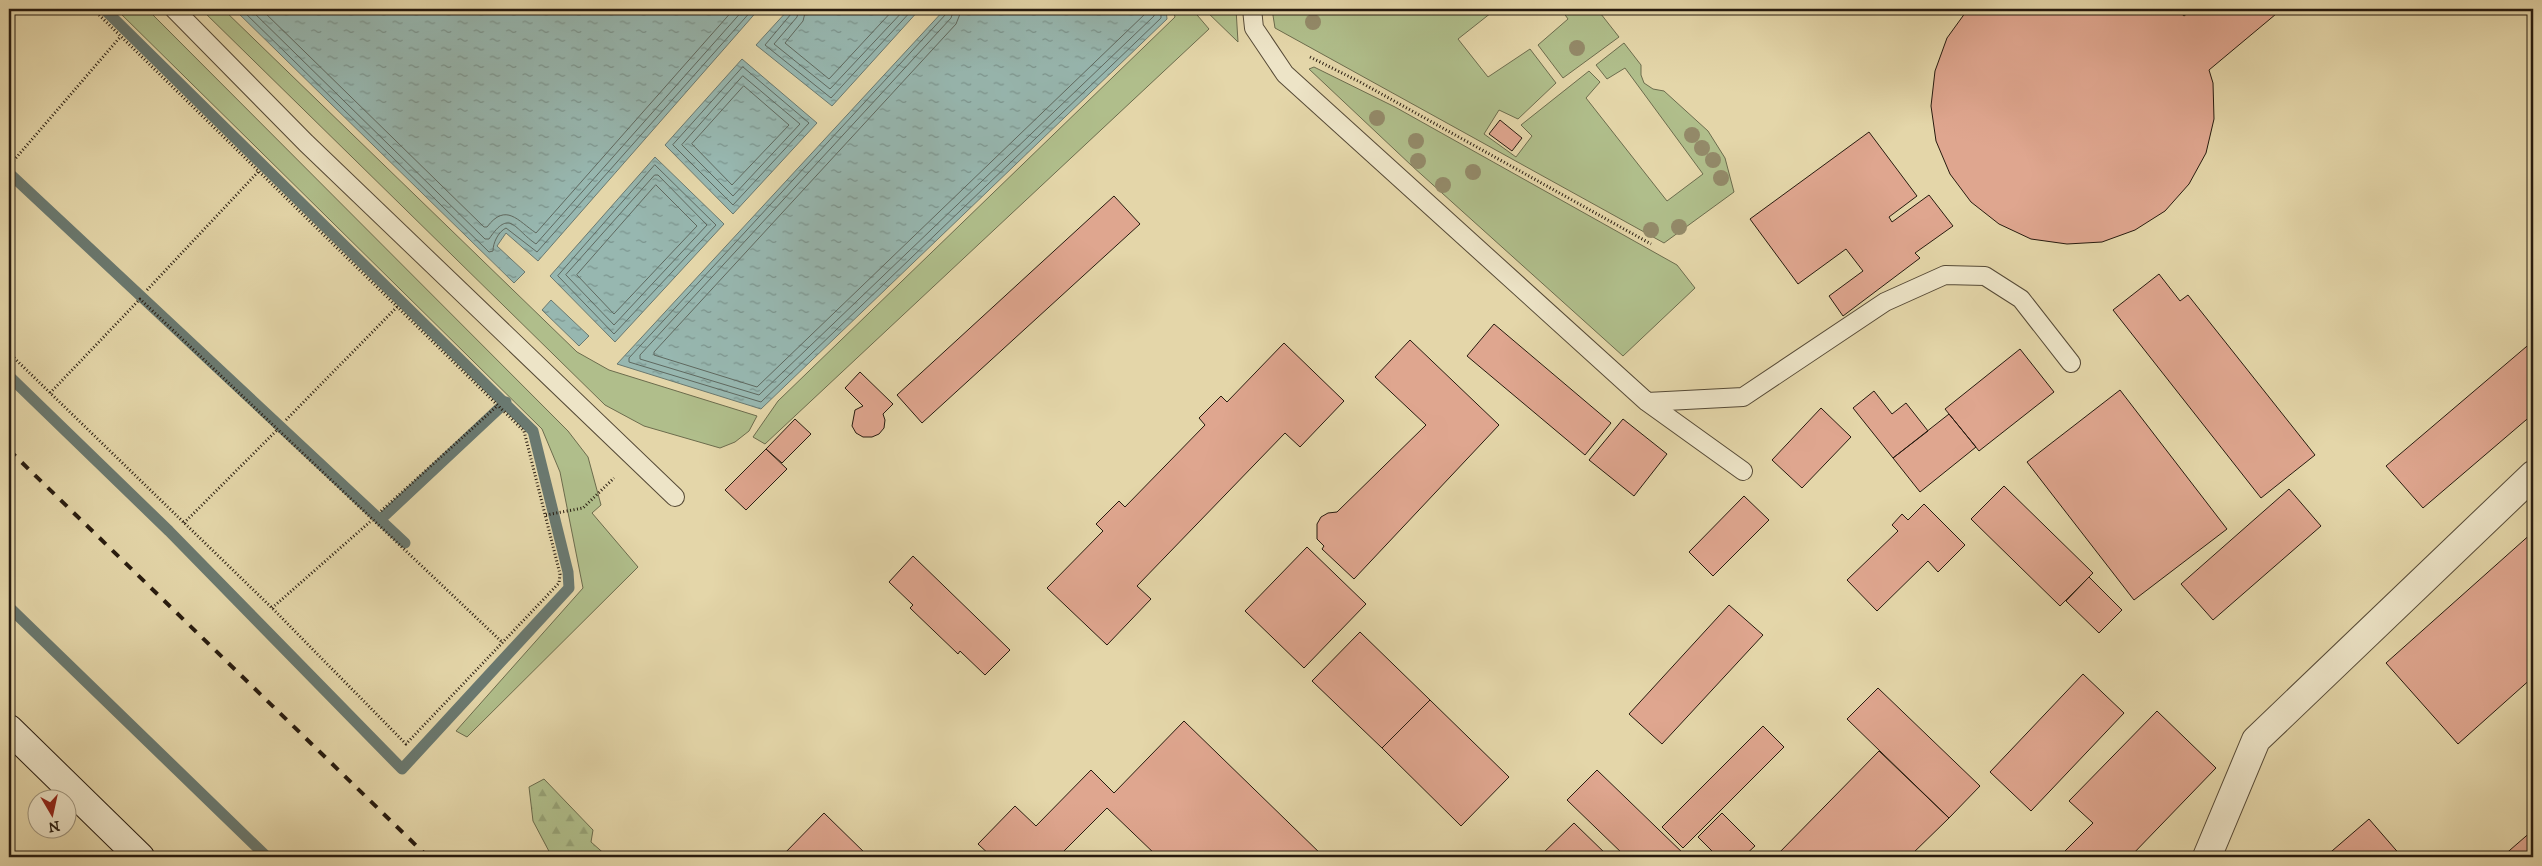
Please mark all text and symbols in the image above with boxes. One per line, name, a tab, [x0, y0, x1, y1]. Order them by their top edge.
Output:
north arrow	[28, 788, 78, 838]
text: N	[46, 816, 61, 836]

